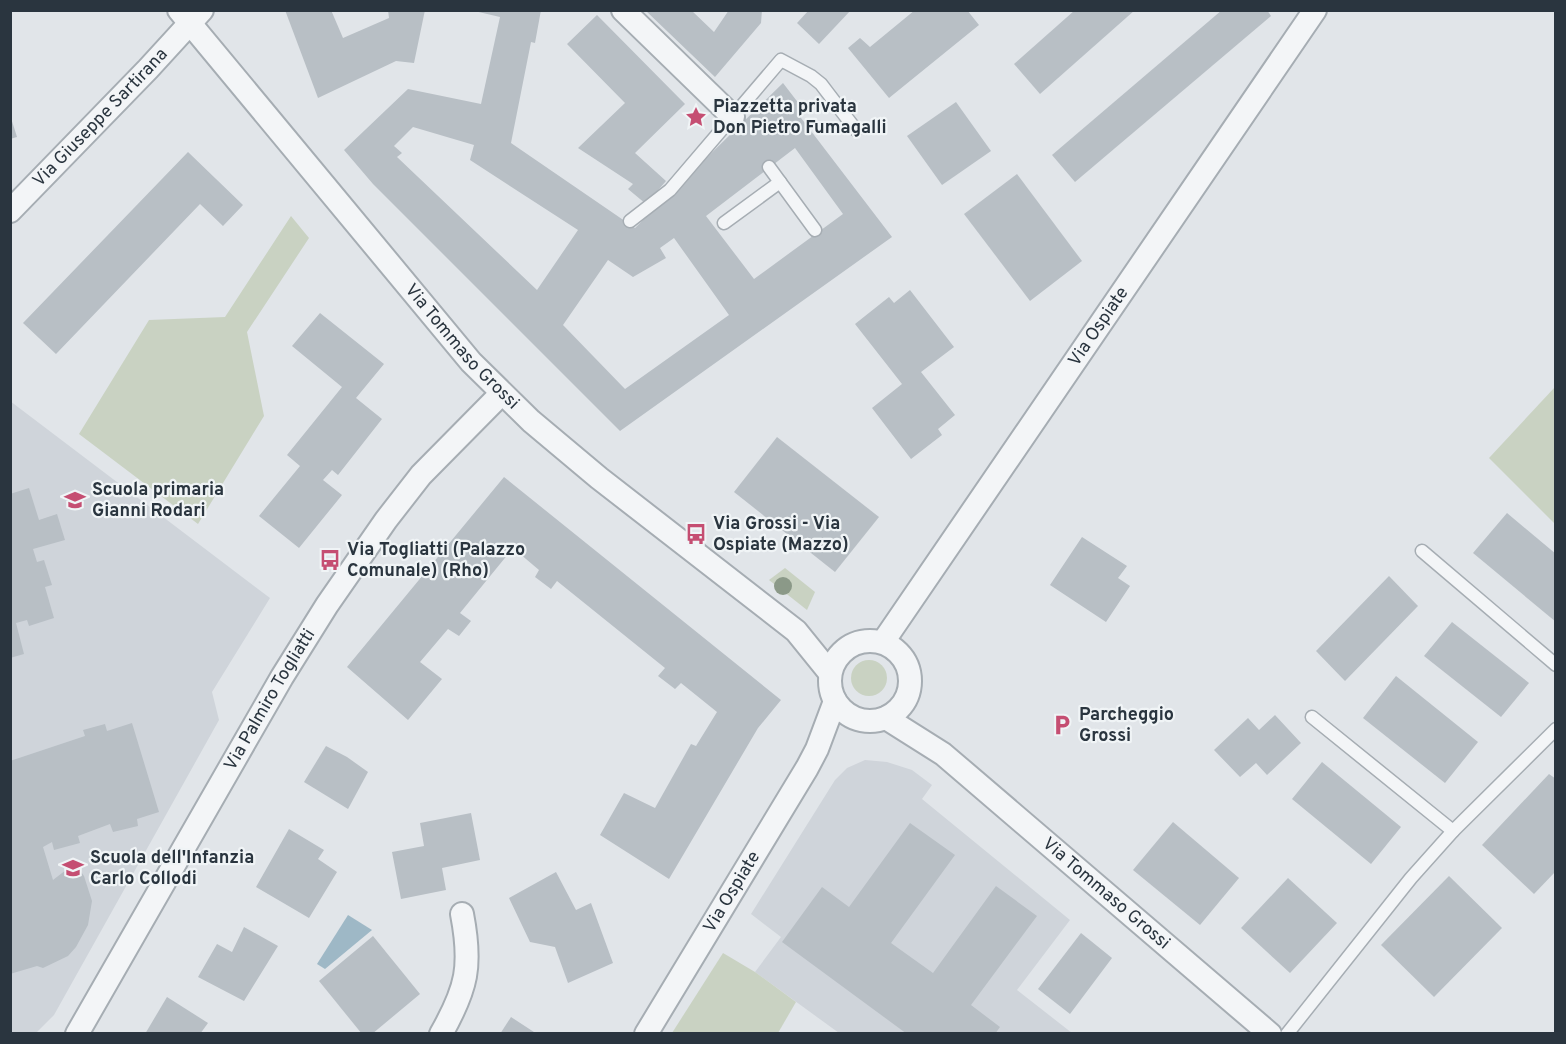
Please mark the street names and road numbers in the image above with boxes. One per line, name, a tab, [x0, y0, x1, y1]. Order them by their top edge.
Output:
street label: Via Giuseppe Sartirana	[28, 43, 173, 192]
street label: Via Tommaso Grossi	[400, 279, 524, 415]
street label: Via Ospiate	[1063, 282, 1134, 371]
street label: Via Palmiro Togliatti	[219, 625, 321, 775]
street label: Via Tommaso Grossi	[1037, 832, 1175, 955]
street label: Via Ospiate	[698, 847, 765, 937]

